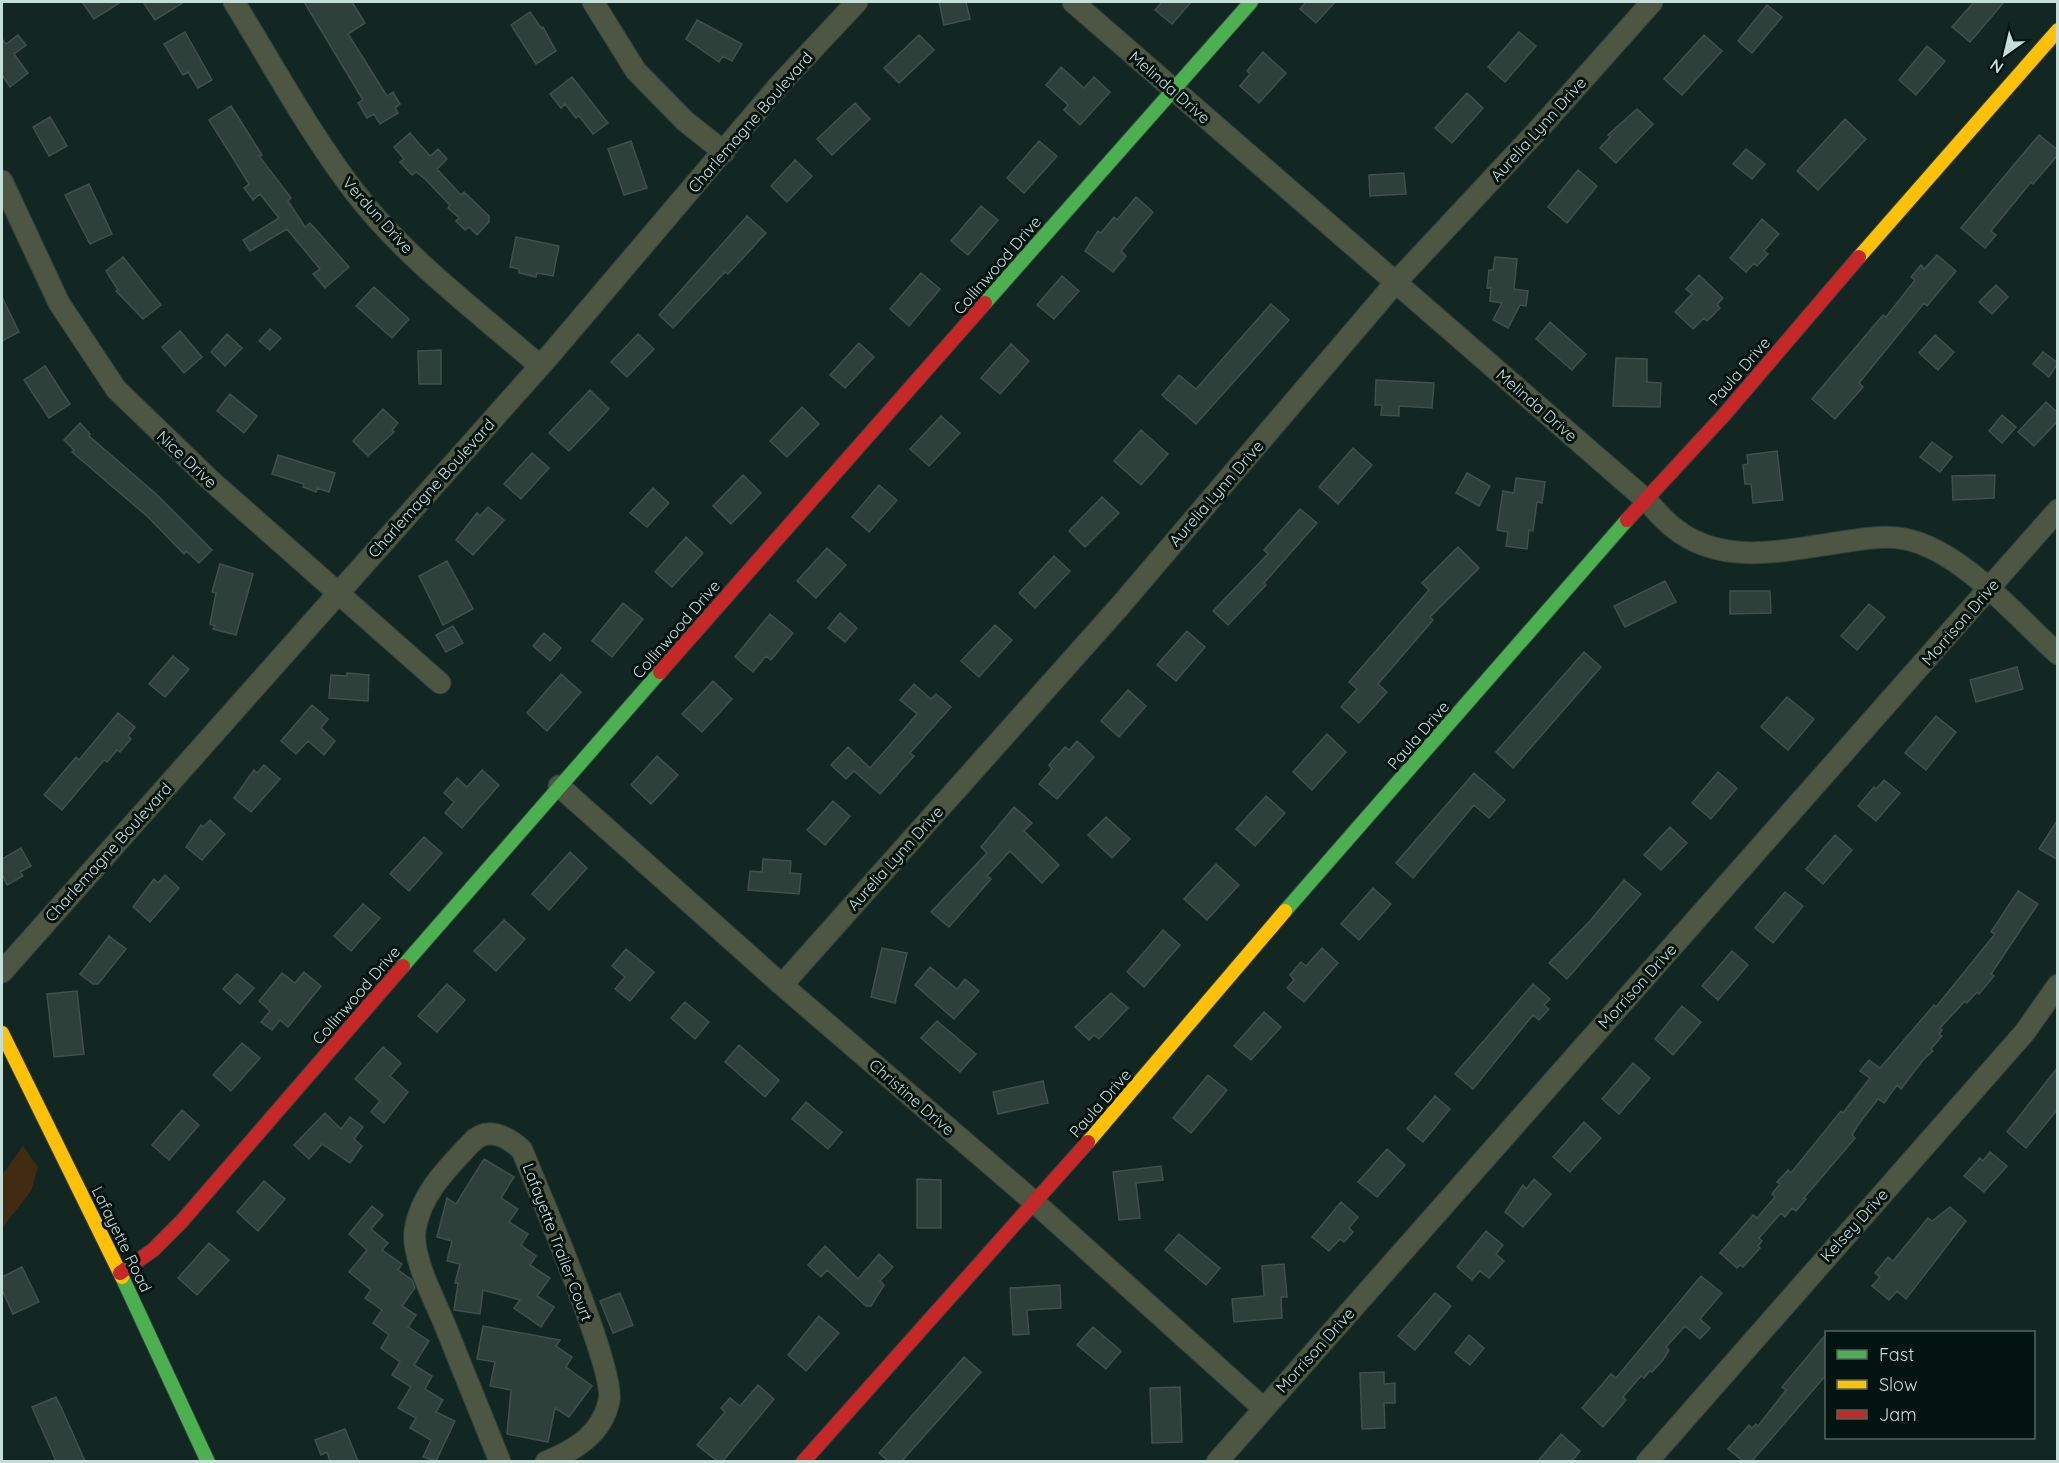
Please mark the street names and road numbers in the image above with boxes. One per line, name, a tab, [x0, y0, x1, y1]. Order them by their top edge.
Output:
street label: Melinda Drive	[1125, 46, 1215, 128]
street label: Charlemagne Boulevard	[683, 47, 817, 197]
street label: Aurelia Lynn Drive	[1486, 73, 1590, 185]
street label: Verdun Drive	[338, 173, 418, 257]
street label: Collinwood Drive	[949, 212, 1045, 318]
street label: Paula Drive	[1704, 333, 1774, 409]
street label: Melinda Drive	[1492, 364, 1582, 446]
street label: Charlemagne Boulevard	[363, 414, 499, 562]
street label: Nice Drive	[153, 426, 221, 492]
street label: Aurelia Lynn Drive	[1165, 436, 1267, 550]
street label: Morrison Drive	[1917, 575, 2003, 669]
street label: Collinwood Drive	[628, 576, 724, 682]
street label: Paula Drive	[1383, 697, 1453, 773]
street label: Charlemagne Boulevard	[40, 778, 176, 926]
street label: Aurelia Lynn Drive	[843, 802, 947, 914]
street label: Morrison Drive	[1593, 939, 1681, 1033]
street label: Collinwood Drive	[308, 942, 404, 1048]
street label: Christine Drive	[865, 1054, 959, 1140]
street label: Paula Drive	[1065, 1065, 1135, 1141]
street label: Lafayette Trailer Court	[519, 1160, 597, 1324]
street label: Lafayette Road	[88, 1183, 156, 1295]
street label: Kelsey Drive	[1816, 1184, 1892, 1266]
street label: Morrison Drive	[1271, 1303, 1359, 1397]

